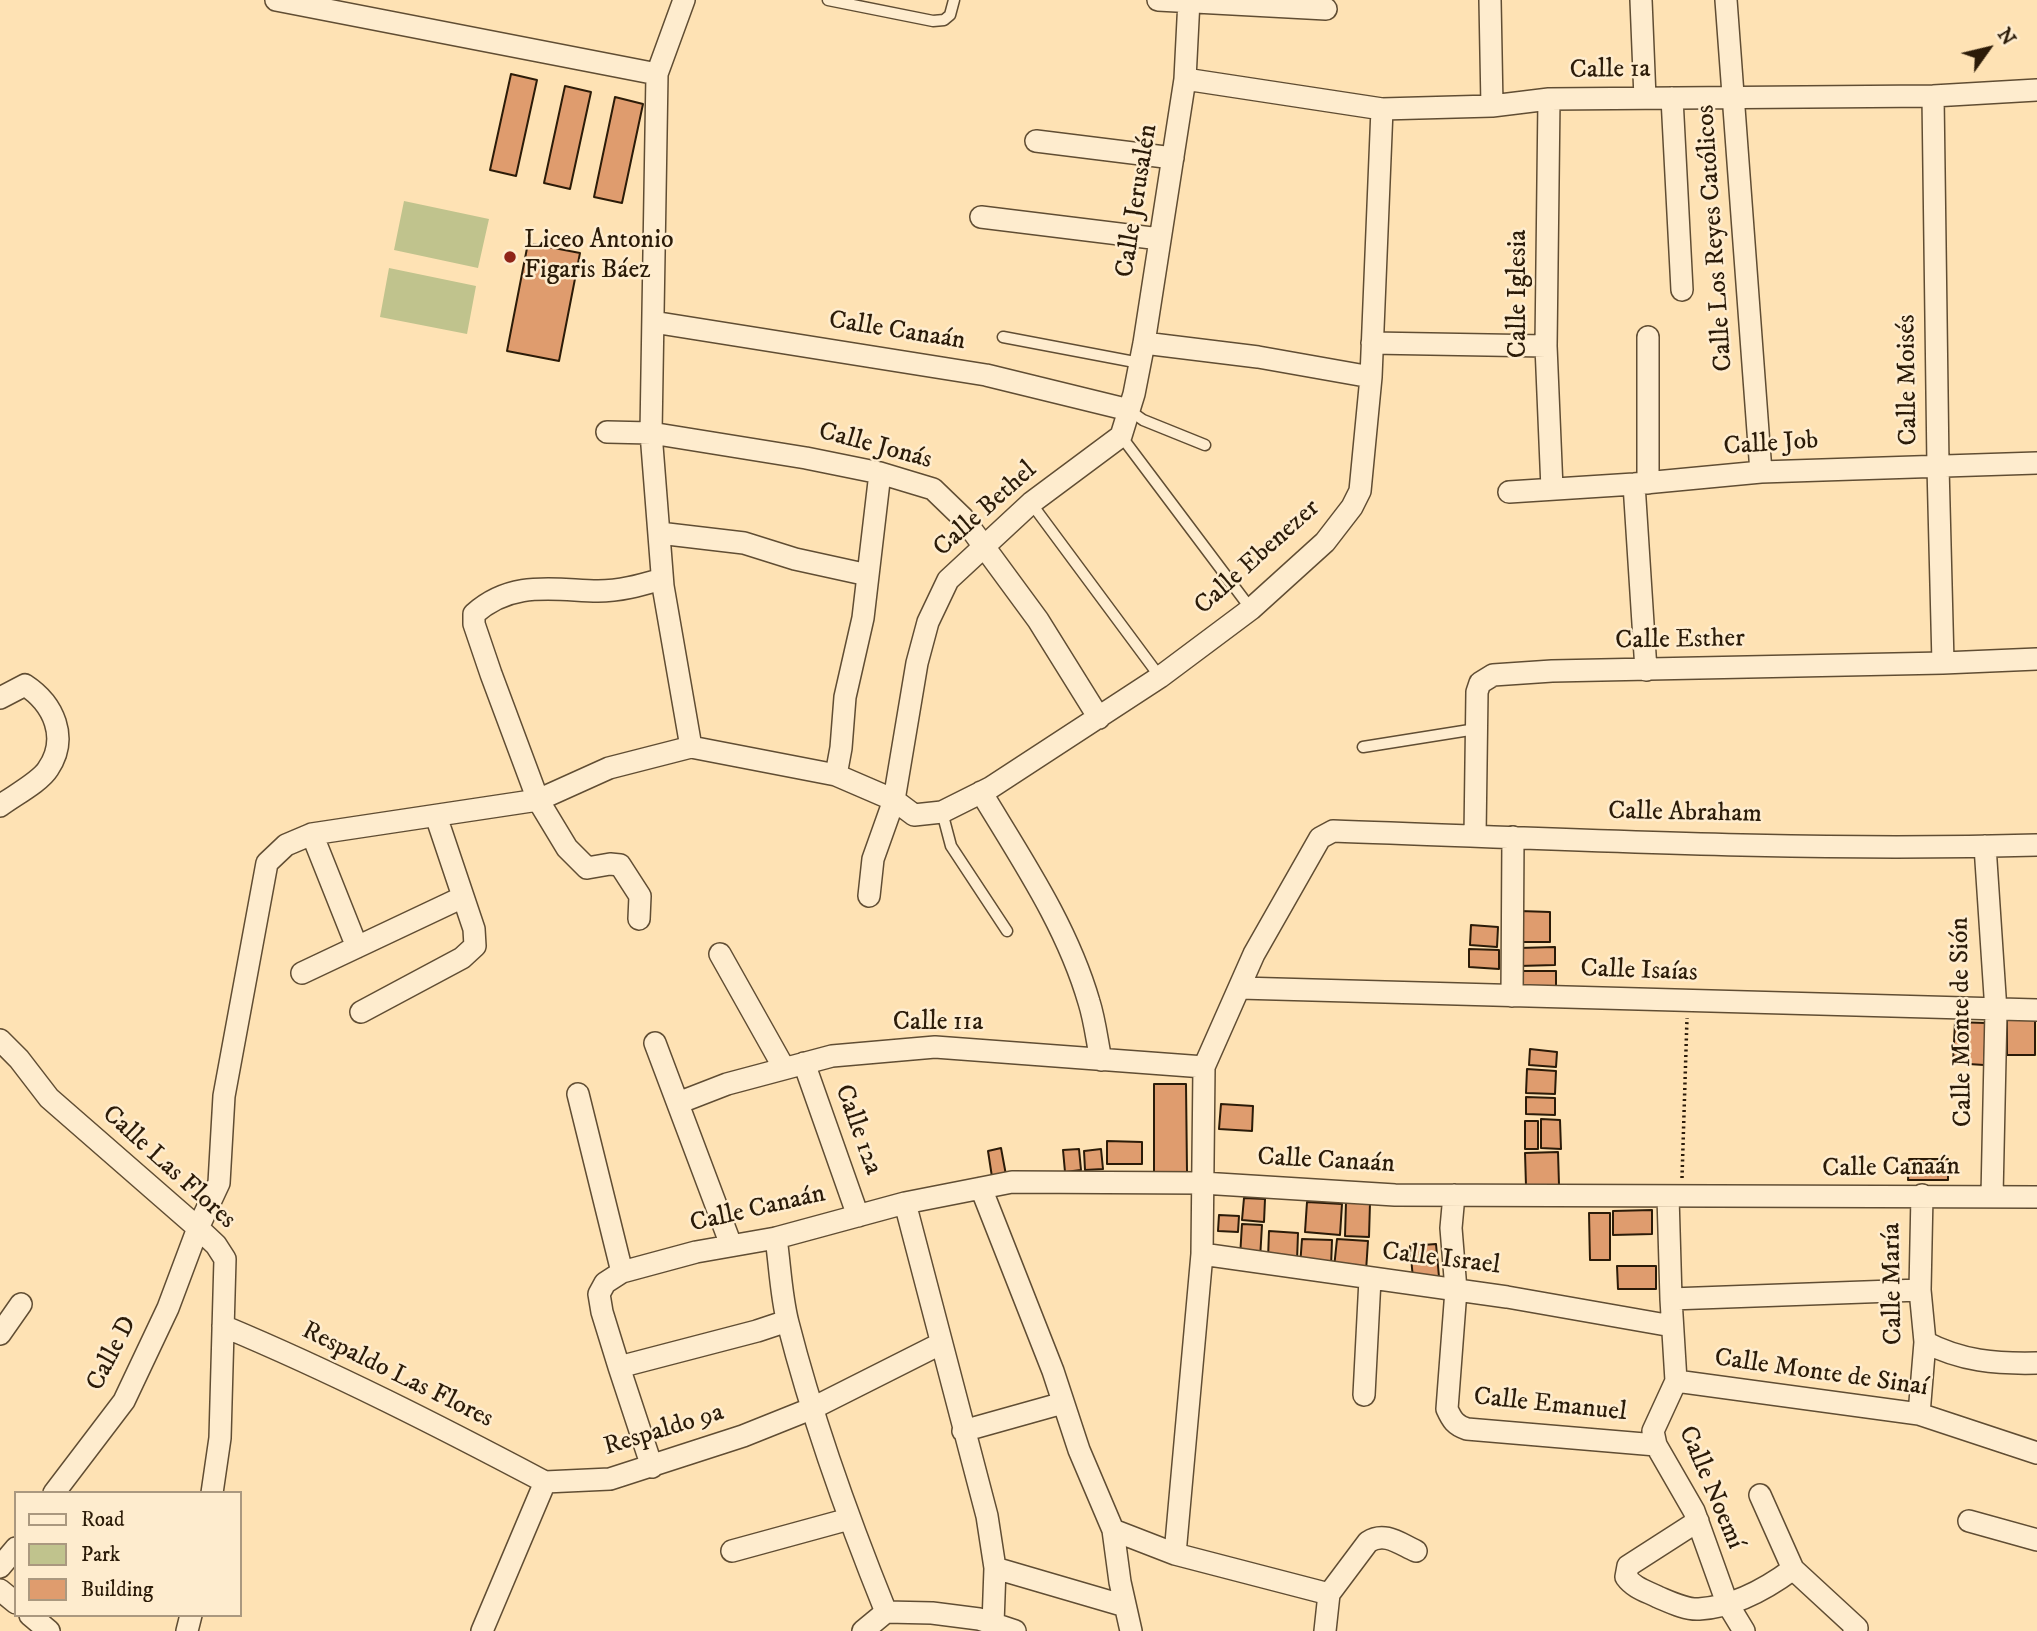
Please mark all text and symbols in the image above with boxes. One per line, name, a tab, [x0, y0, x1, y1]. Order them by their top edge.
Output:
north arrow	[1953, 14, 2023, 84]
text: N	[1992, 24, 2020, 50]
street label: Calle 1a	[1569, 55, 1651, 87]
street label: Calle Los Reyes Católicos	[1691, 104, 1741, 372]
street label: Calle Jerusalén	[1110, 122, 1166, 280]
place label: Liceo Antonio Figaris Báez	[524, 226, 674, 288]
street label: Calle Iglesia	[1504, 230, 1536, 358]
marker: Liceo Antonio Figaris Báez	[502, 249, 518, 265]
street label: Calle Canaán	[827, 306, 967, 358]
street label: Calle Moisés	[1892, 314, 1926, 446]
street label: Calle Jonás	[815, 417, 935, 477]
street label: Calle Job	[1723, 426, 1819, 464]
street label: Calle Bethel	[928, 456, 1044, 564]
street label: Calle Ebenezer	[1189, 494, 1327, 622]
street label: Calle Esther	[1615, 624, 1745, 658]
street label: Calle Abraham	[1608, 797, 1762, 831]
street label: Calle Monte de Sión	[1946, 917, 1980, 1127]
street label: Calle Isaías	[1580, 954, 1698, 990]
street label: Calle 11a	[893, 1008, 983, 1040]
street label: Calle 12a	[826, 1081, 888, 1179]
street label: Calle Las Flores	[95, 1100, 241, 1236]
street label: Calle Canaán	[1256, 1143, 1396, 1181]
street label: Calle Canaán	[1822, 1152, 1960, 1186]
street label: Calle Canaán	[687, 1179, 829, 1241]
street label: Calle María	[1877, 1223, 1911, 1345]
street label: Calle Israel	[1380, 1237, 1502, 1283]
street label: Calle D	[81, 1311, 145, 1397]
street label: Respaldo Las Flores	[296, 1316, 498, 1436]
street label: Calle Monte de Sinaí	[1712, 1344, 1930, 1404]
street label: Calle Emanuel	[1472, 1382, 1628, 1430]
street label: Respaldo 9a	[600, 1398, 728, 1464]
street label: Calle Noemí	[1670, 1422, 1750, 1554]
legend	[14, 1491, 242, 1617]
text: Road	[81, 1507, 125, 1533]
text: Park	[81, 1542, 120, 1568]
text: Building	[81, 1577, 153, 1603]

